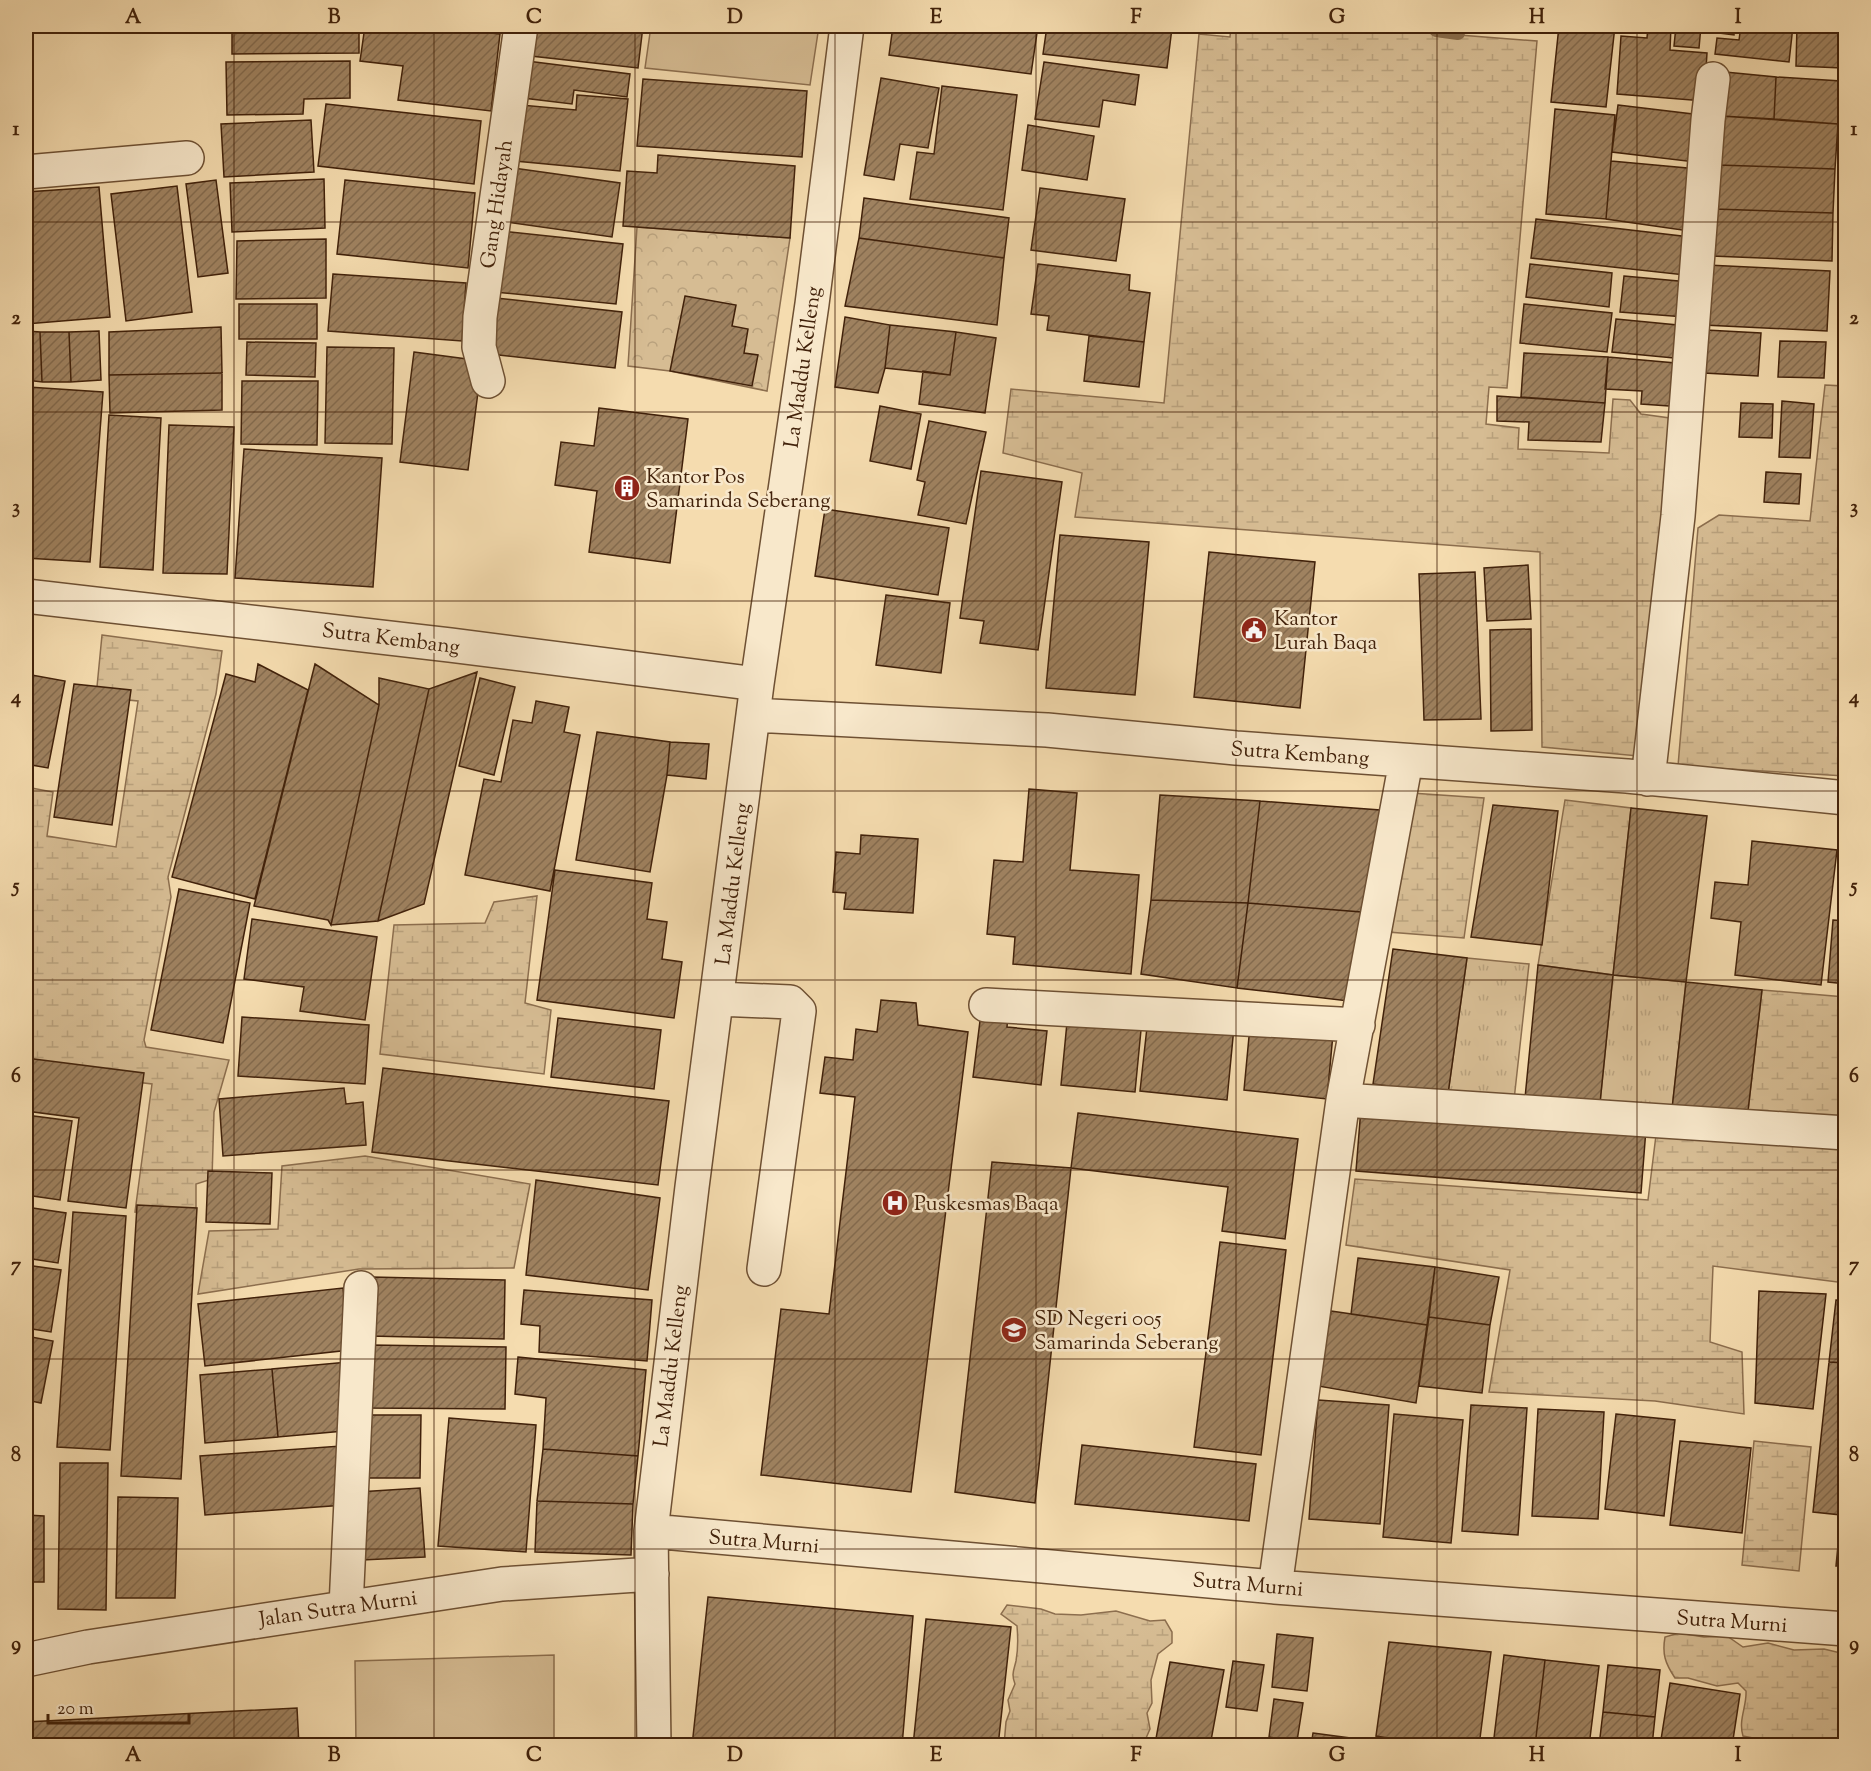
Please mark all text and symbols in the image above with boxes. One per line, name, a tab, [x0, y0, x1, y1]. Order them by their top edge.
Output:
text: A	[125, 4, 142, 33]
text: B	[328, 4, 341, 33]
text: C	[526, 4, 542, 33]
text: D	[727, 4, 743, 33]
text: E	[930, 4, 943, 33]
text: F	[1130, 4, 1142, 33]
text: G	[1329, 4, 1346, 33]
text: H	[1529, 4, 1545, 33]
text: I	[1735, 4, 1742, 33]
text: 1	[13, 116, 20, 145]
text: 1	[1851, 116, 1858, 145]
street label: Gang Hidayah	[474, 138, 522, 271]
street label: La Maddu Kelleng	[778, 284, 830, 450]
text: 2	[11, 305, 21, 334]
text: 2	[1849, 305, 1859, 334]
place label: Kantor Pos Samarinda Seberang	[646, 463, 830, 517]
building icon: Kantor Pos Samarinda Seberang	[612, 473, 642, 503]
text: 3	[12, 494, 20, 523]
text: 3	[1850, 494, 1858, 523]
place label: Kantor Lurah Baqa	[1274, 605, 1377, 659]
public building icon: Kantor Lurah Baqa	[1239, 615, 1269, 645]
street label: Sutra Kembang	[320, 617, 461, 663]
text: 4	[10, 684, 21, 713]
text: 4	[1848, 684, 1859, 713]
street label: Sutra Kembang	[1230, 735, 1370, 775]
street label: La Maddu Kelleng	[709, 801, 759, 967]
text: 5	[11, 873, 20, 902]
text: 5	[1849, 873, 1858, 902]
text: 6	[11, 1063, 21, 1092]
text: 6	[1849, 1063, 1859, 1092]
hospital icon: Puskesmas Baqa	[880, 1188, 910, 1218]
place label: Puskesmas Baqa	[914, 1190, 1059, 1220]
text: 7	[11, 1252, 22, 1281]
text: 7	[1849, 1252, 1860, 1281]
street label: La Maddu Kelleng	[647, 1283, 697, 1449]
place label: SD Negeri 005 Samarinda Seberang	[1034, 1305, 1218, 1359]
school or university icon: SD Negeri 005 Samarinda Seberang	[999, 1315, 1029, 1345]
text: 8	[11, 1442, 21, 1471]
text: 8	[1849, 1442, 1859, 1471]
street label: Sutra Murni	[707, 1523, 821, 1563]
street label: Sutra Murni	[1191, 1566, 1305, 1606]
street label: Jalan Sutra Murni	[256, 1584, 419, 1636]
street label: Sutra Murni	[1675, 1604, 1788, 1642]
text: 9	[11, 1631, 21, 1660]
text: 9	[1849, 1631, 1859, 1660]
scale bar	[48, 1687, 189, 1725]
text: 20 m	[57, 1697, 94, 1723]
text: A	[125, 1742, 142, 1771]
text: B	[328, 1742, 341, 1771]
text: C	[526, 1742, 542, 1771]
text: D	[727, 1742, 743, 1771]
text: E	[930, 1742, 943, 1771]
text: F	[1130, 1742, 1142, 1771]
text: G	[1329, 1742, 1346, 1771]
text: H	[1529, 1742, 1545, 1771]
text: I	[1735, 1742, 1742, 1771]

